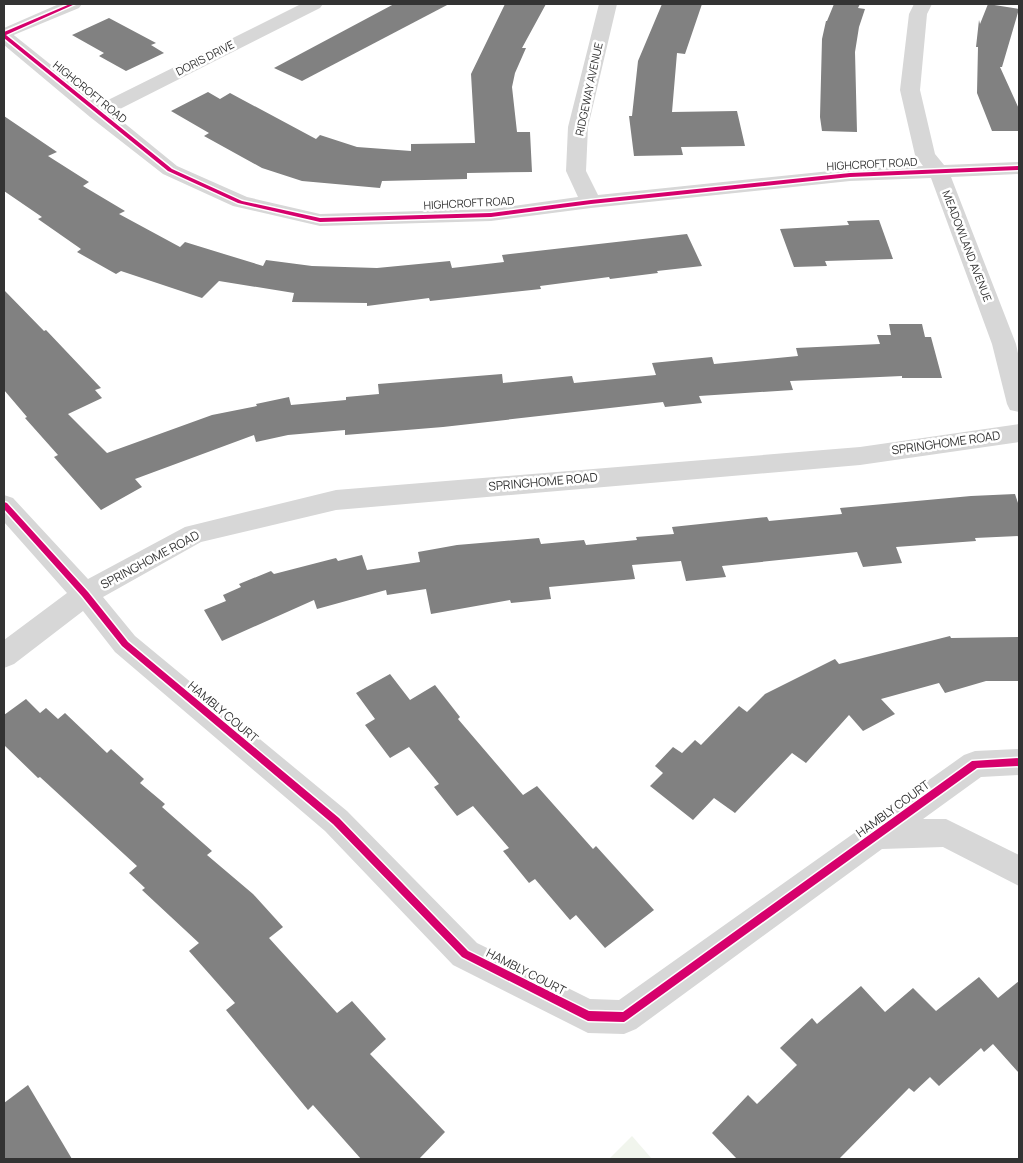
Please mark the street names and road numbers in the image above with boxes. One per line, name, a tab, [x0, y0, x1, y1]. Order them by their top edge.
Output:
street label: DORIS DRIVE	[173, 36, 237, 79]
street label: RIDGEWAY AVENUE	[571, 41, 606, 137]
street label: HIGHCROFT ROAD	[50, 57, 130, 126]
street label: HIGHCROFT ROAD	[826, 154, 918, 173]
street label: MEADOWLAND AVENUE	[939, 188, 996, 304]
street label: HIGHCROFT ROAD	[423, 193, 515, 212]
street label: SPRINGHOME ROAD	[890, 426, 1001, 459]
street label: SPRINGHOME ROAD	[488, 468, 598, 495]
street label: SPRINGHOME ROAD	[97, 526, 202, 593]
street label: HAMBLY COURT	[184, 677, 263, 747]
street label: HAMBLY COURT	[852, 776, 934, 841]
street label: HAMBLY COURT	[484, 944, 570, 999]

